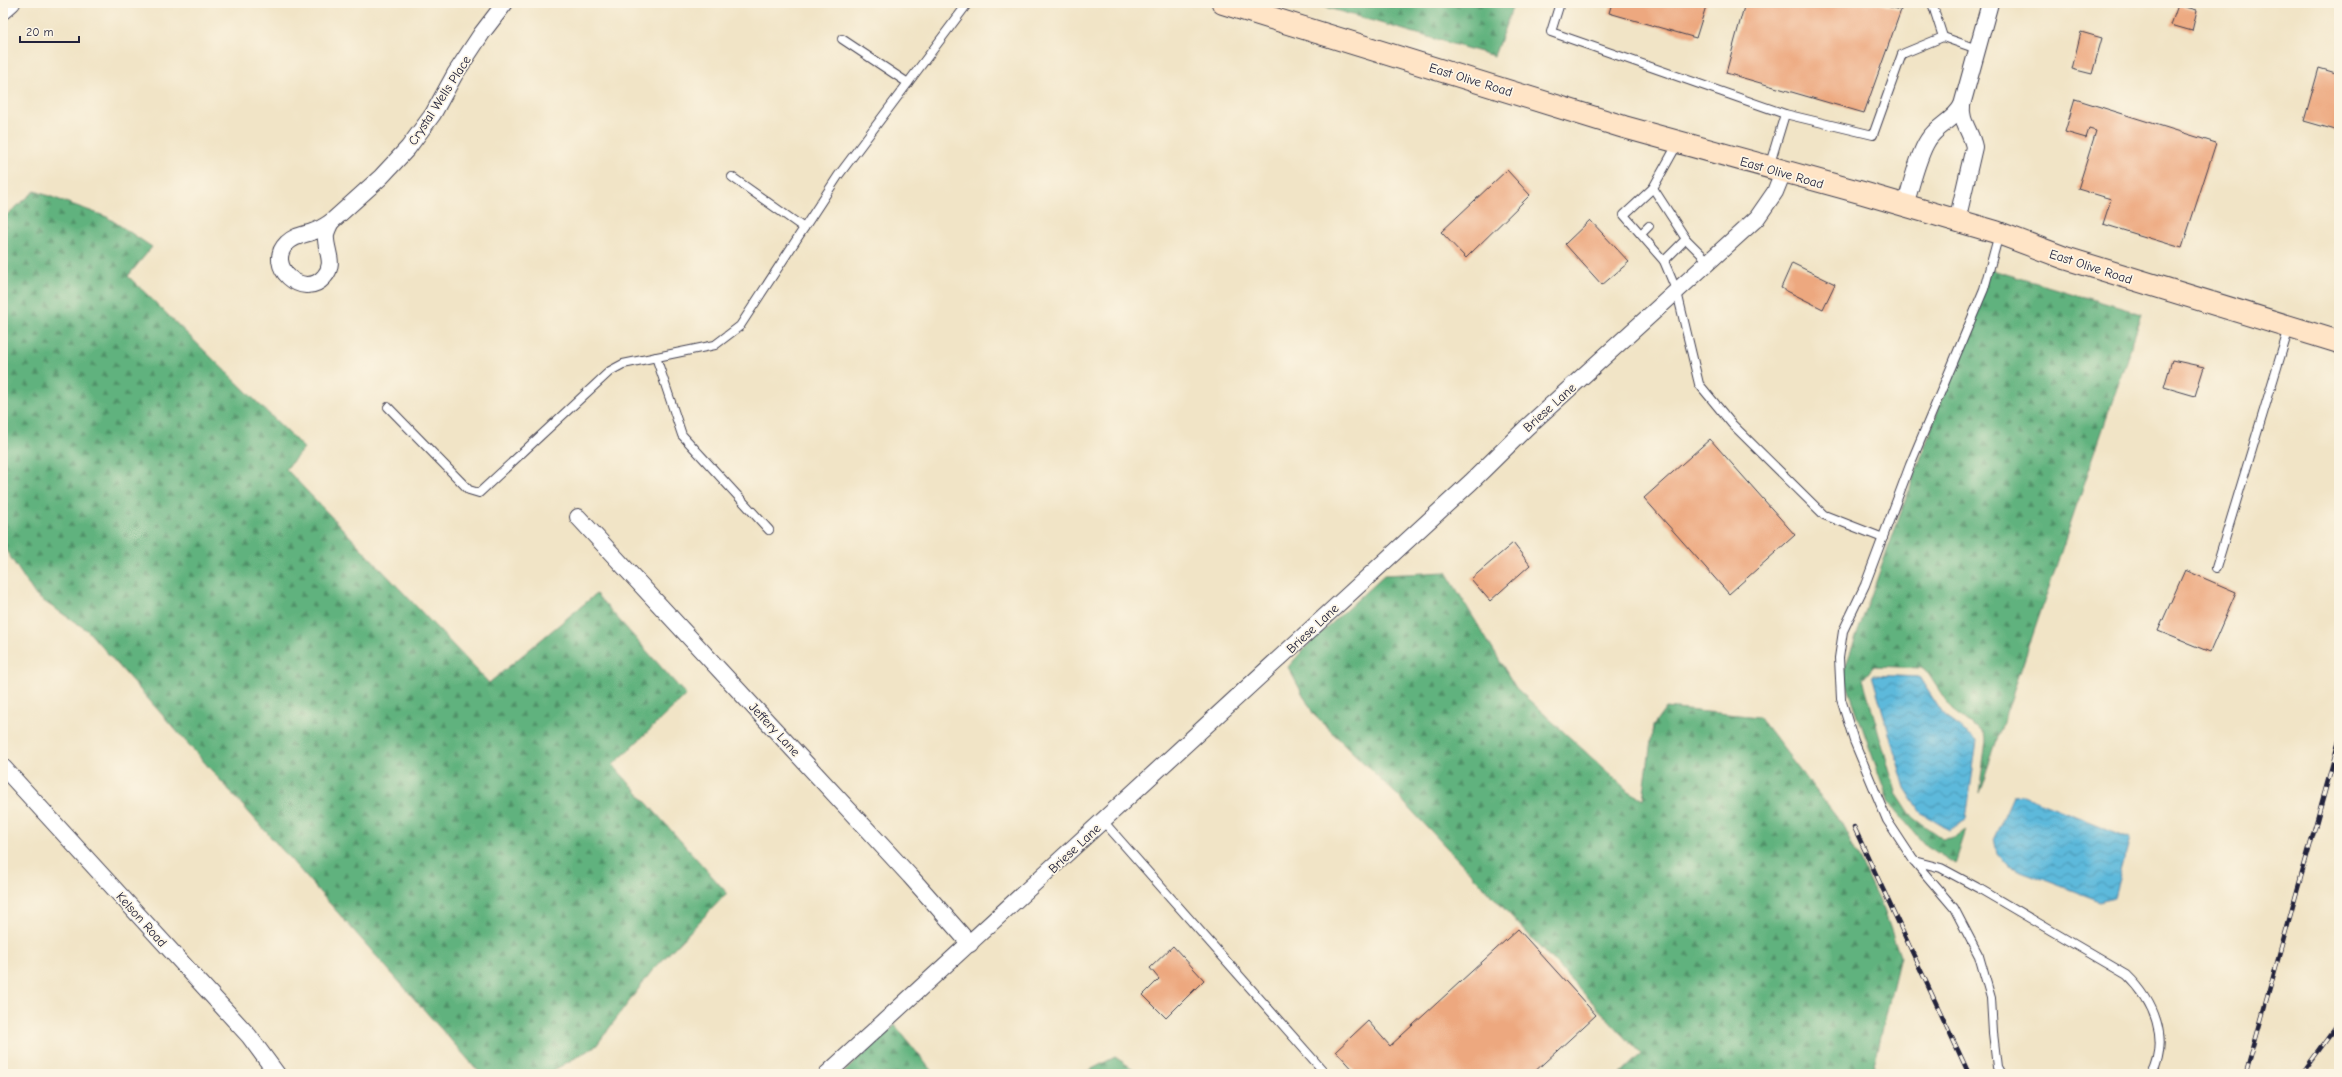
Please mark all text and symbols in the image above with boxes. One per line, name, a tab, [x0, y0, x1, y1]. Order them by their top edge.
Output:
scale bar	[20, 18, 79, 44]
text: 20 m	[26, 25, 54, 39]
street label: Crystal Wells Place	[405, 52, 474, 148]
street label: East Olive Road	[1427, 60, 1514, 99]
street label: East Olive Road	[1738, 153, 1825, 192]
street label: East Olive Road	[2047, 246, 2134, 287]
street label: Briese Lane	[1520, 380, 1579, 435]
street label: Briese Lane	[1283, 600, 1342, 656]
street label: Jeffery Lane	[746, 699, 804, 760]
street label: Briese Lane	[1045, 820, 1104, 876]
street label: Kelson Road	[113, 889, 170, 950]

